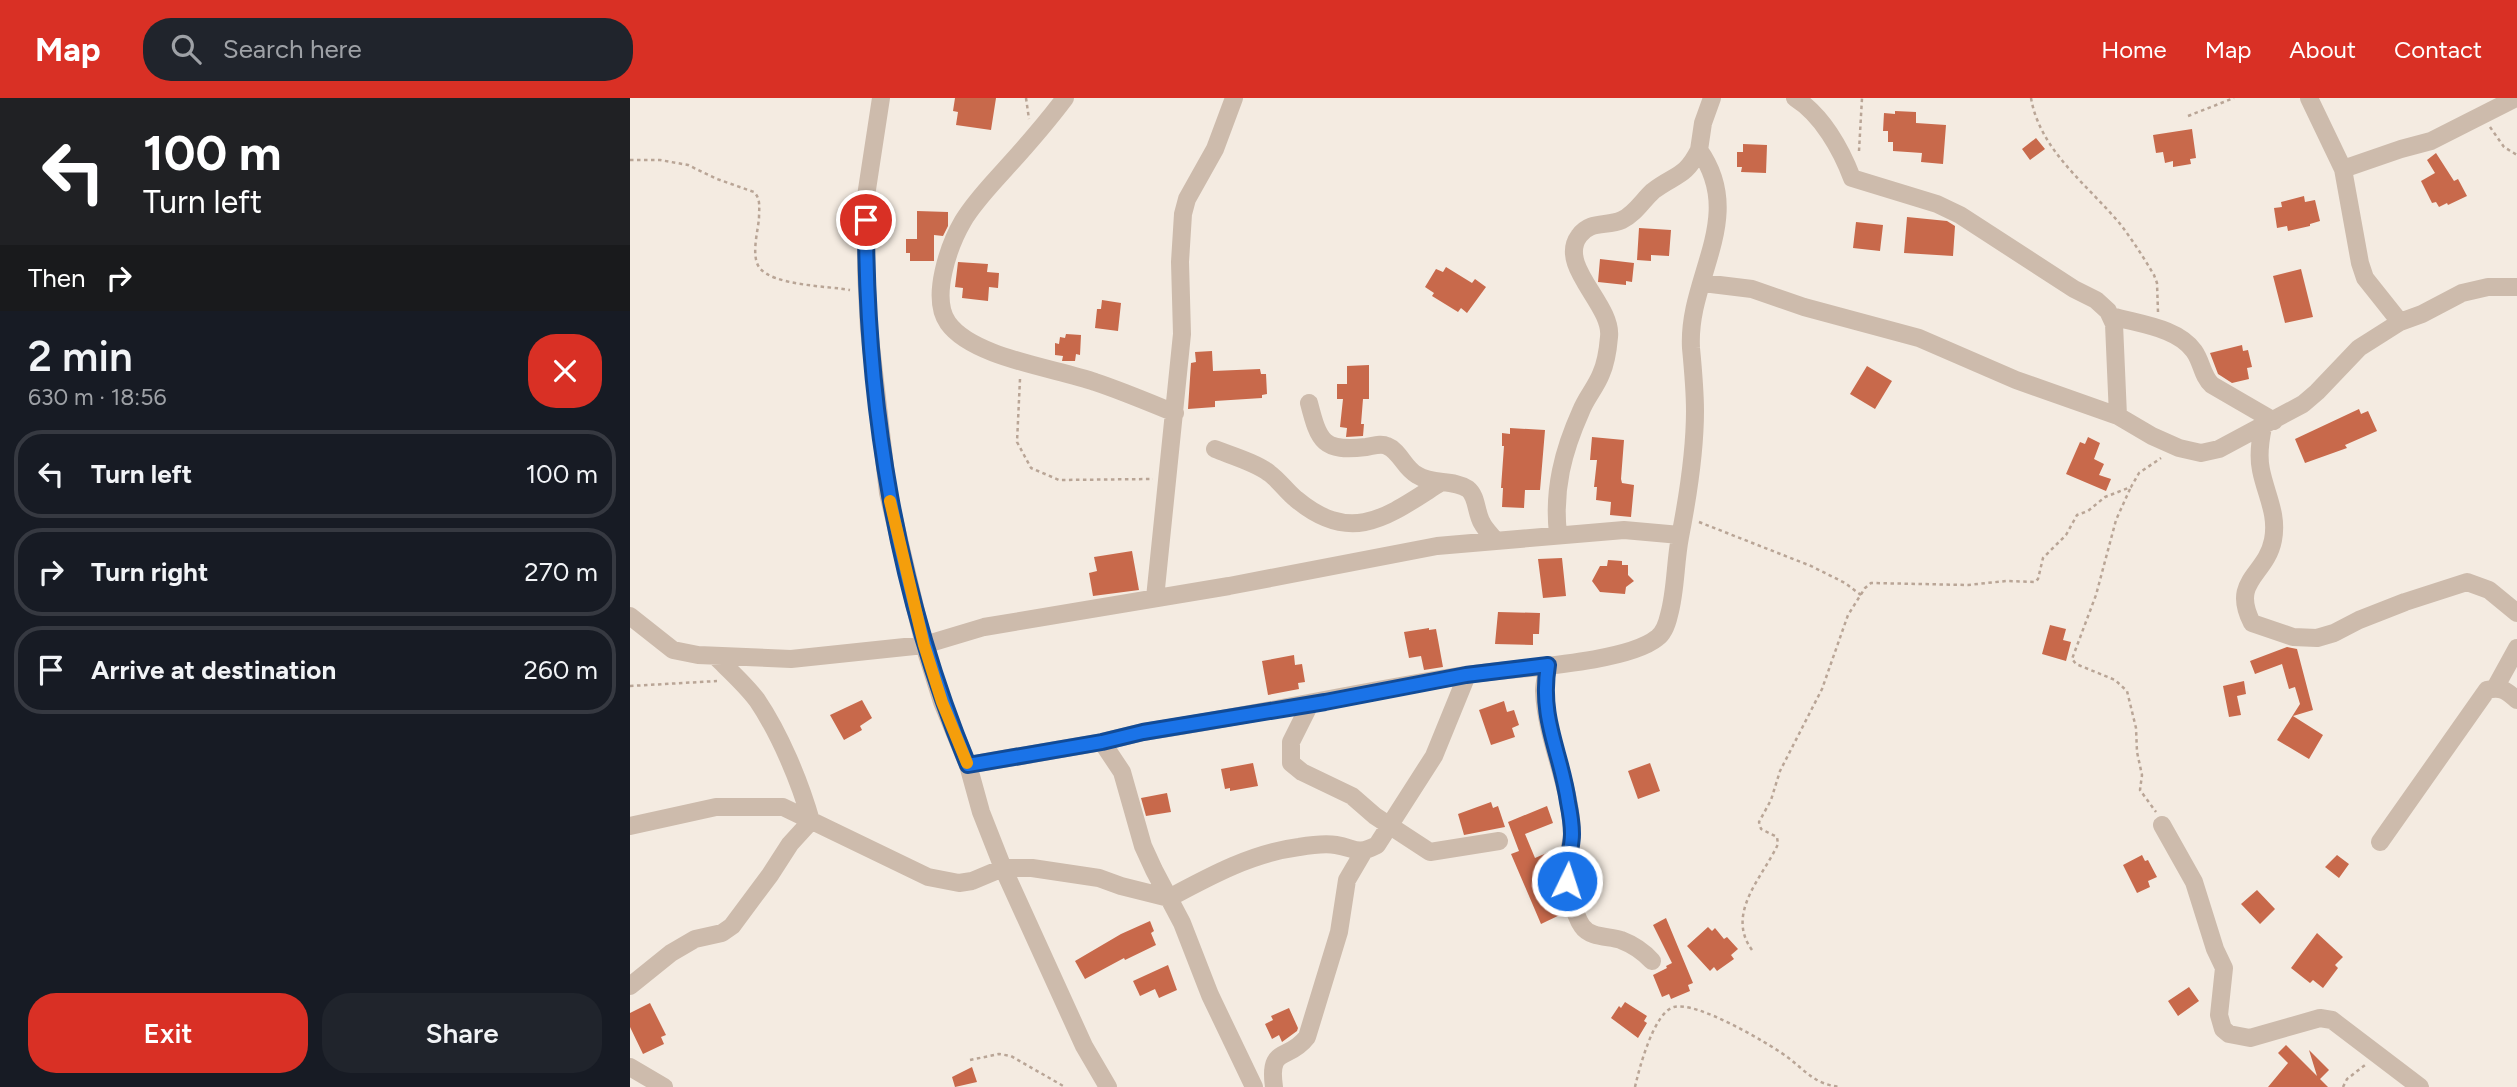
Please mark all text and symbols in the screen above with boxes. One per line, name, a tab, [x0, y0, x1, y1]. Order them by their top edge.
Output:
search box	[143, 18, 633, 81]
text: Map	[35, 30, 101, 69]
icon: search	[167, 30, 205, 68]
text: Search here	[223, 33, 362, 65]
text: Home	[2101, 35, 2167, 64]
text: Map	[2205, 35, 2251, 64]
text: About	[2289, 35, 2356, 64]
text: Contact	[2394, 35, 2482, 64]
text: 100 m	[143, 123, 282, 182]
icon: left	[28, 126, 119, 217]
text: Turn left	[143, 183, 262, 221]
pin	[836, 190, 896, 250]
icon: arrive	[847, 201, 885, 239]
icon: right	[100, 259, 138, 297]
text: Then	[28, 262, 86, 294]
text: 2 min	[28, 331, 133, 382]
button: close	[528, 334, 602, 408]
text: 630 m · 18:56	[28, 383, 166, 411]
icon: left	[32, 455, 70, 493]
text: Turn left	[91, 458, 192, 490]
text: 100 m	[525, 458, 598, 490]
icon: right	[32, 553, 70, 591]
text: Turn right	[91, 556, 208, 588]
text: 270 m	[524, 556, 598, 588]
icon: arrive	[32, 651, 70, 689]
text: Arrive at destination	[91, 654, 336, 686]
text: 260 m	[524, 654, 598, 686]
position arrow	[1530, 844, 1604, 918]
button: Exit	[28, 993, 308, 1073]
button: Share	[322, 993, 602, 1073]

